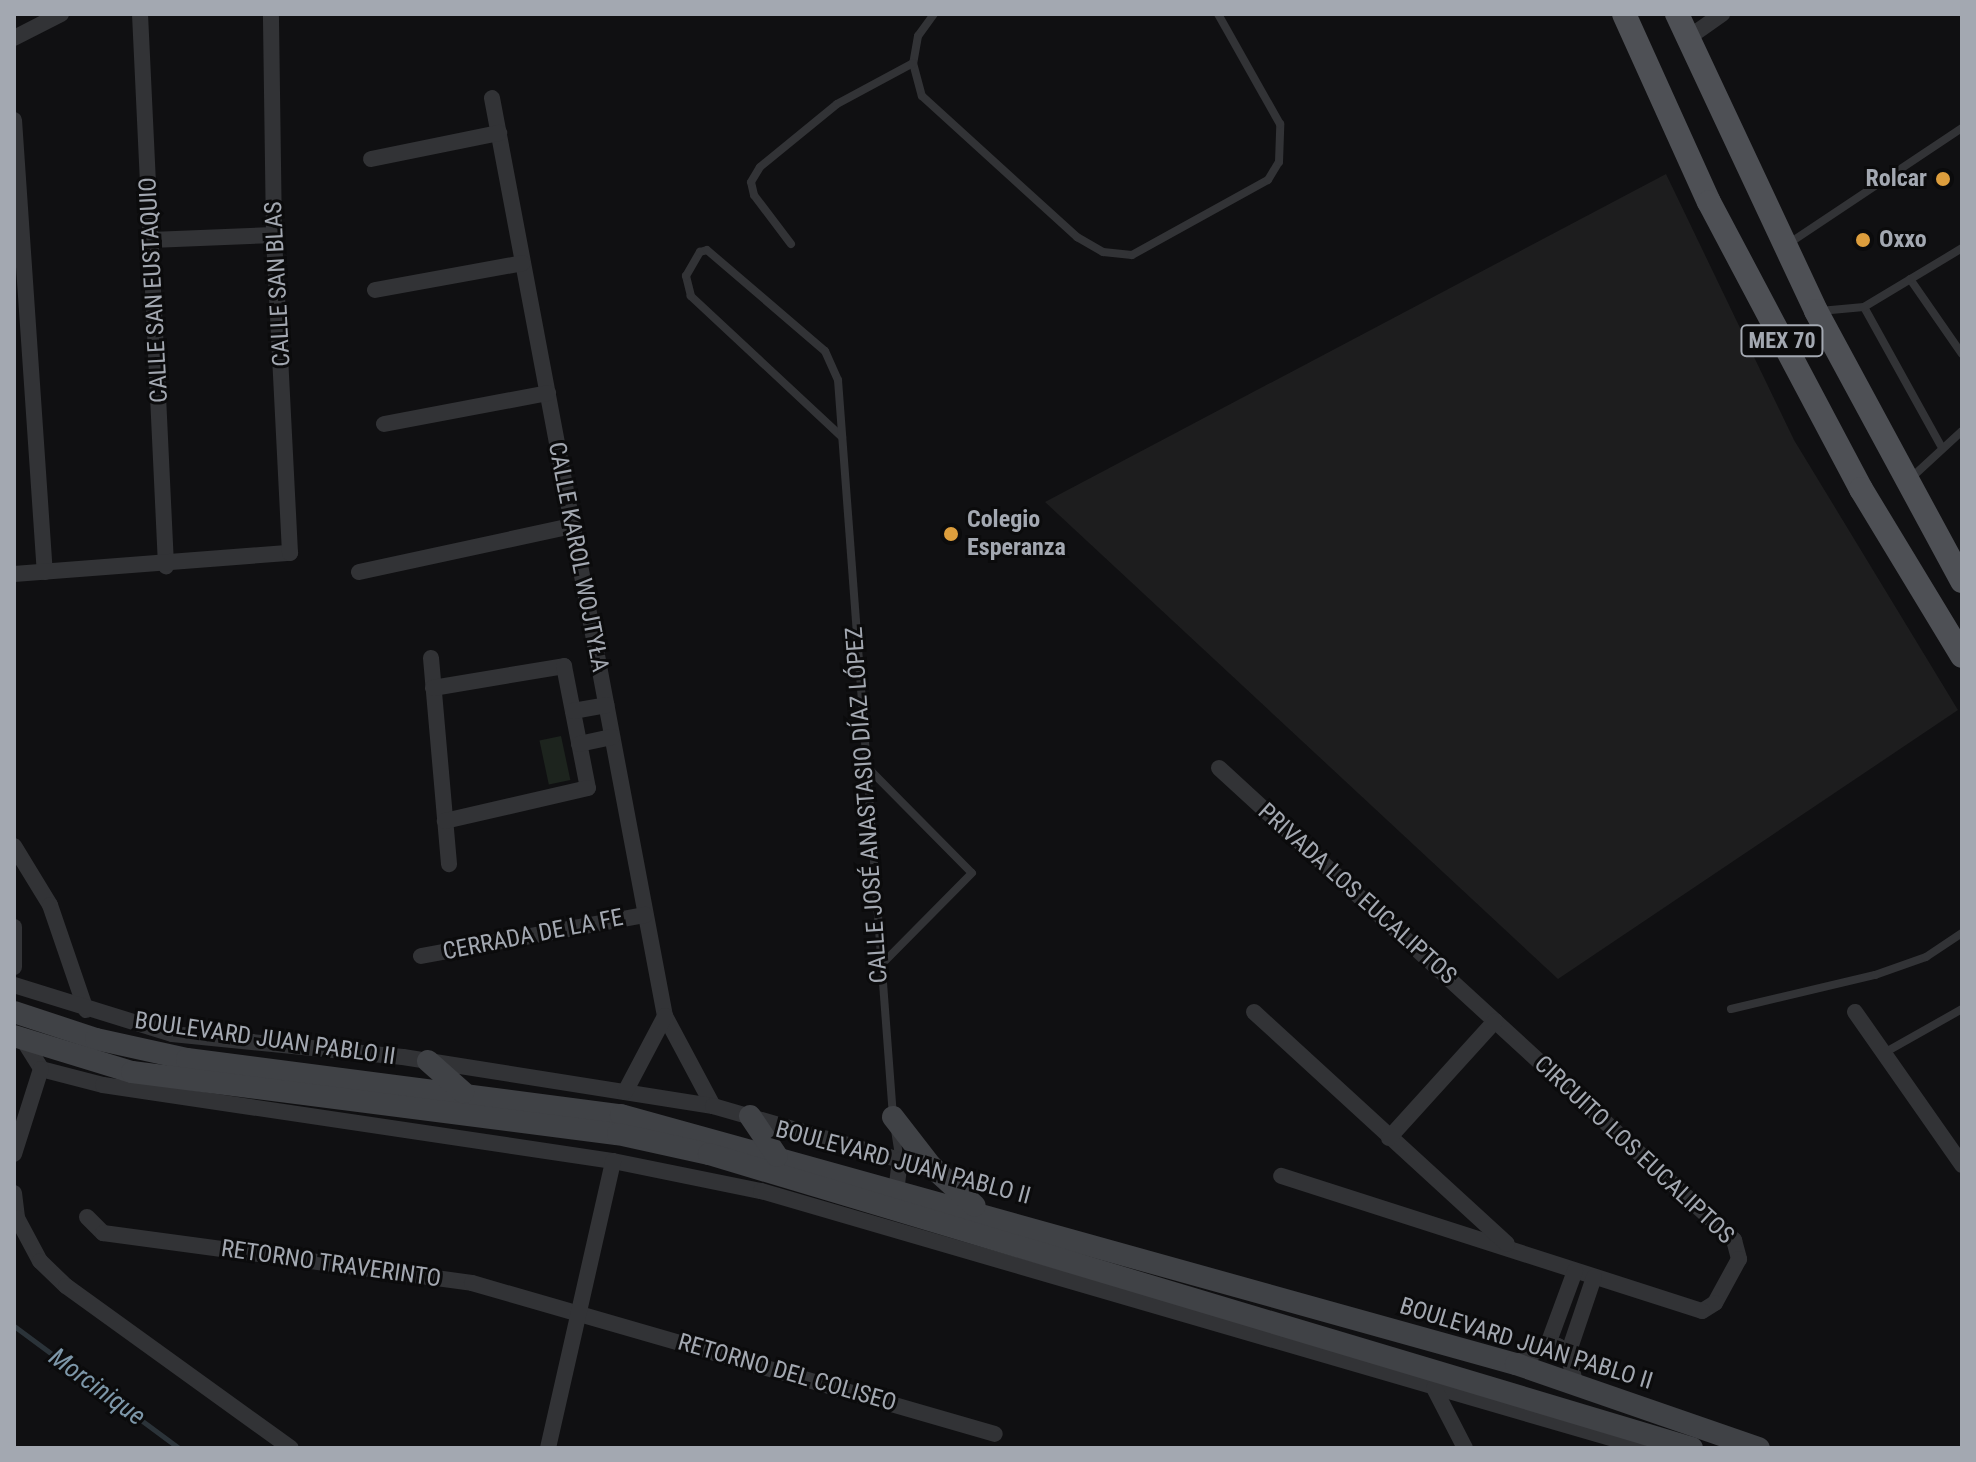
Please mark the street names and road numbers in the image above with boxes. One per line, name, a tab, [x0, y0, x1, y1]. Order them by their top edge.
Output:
street label: CALLE SAN EUSTAQUIO	[134, 176, 174, 404]
street label: CALLE SAN BLAS	[259, 201, 297, 367]
road number: MEX 70	[1740, 323, 1824, 359]
street label: CALLE KAROL WOJTYŁA	[542, 440, 614, 674]
street label: CALLE JOSÉ ANASTASIO DÍAZ LÓPEZ	[840, 626, 894, 984]
street label: PRIVADA LOS EUCALIPTOS	[1252, 797, 1462, 991]
street label: CERRADA DE LA FE	[440, 903, 626, 967]
street label: BOULEVARD JUAN PABLO II	[133, 1006, 397, 1072]
street label: CIRCUITO LOS EUCALIPTOS	[1528, 1050, 1740, 1250]
street label: BOULEVARD JUAN PABLO II	[772, 1115, 1034, 1211]
street label: RETORNO TRAVERINTO	[219, 1234, 443, 1294]
street label: BOULEVARD JUAN PABLO II	[1396, 1292, 1656, 1396]
street label: RETORNO DEL COLISEO	[674, 1328, 900, 1418]

